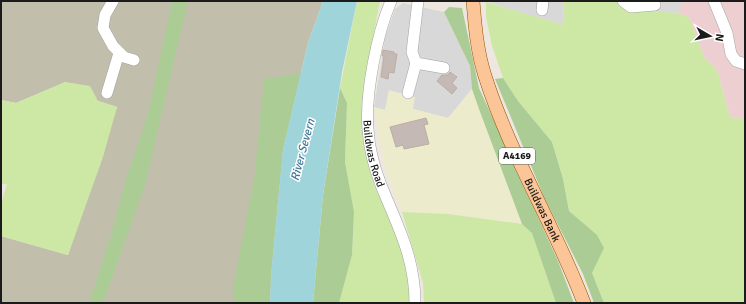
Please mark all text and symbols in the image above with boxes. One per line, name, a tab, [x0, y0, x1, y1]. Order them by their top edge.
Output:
north arrow	[690, 16, 730, 56]
text: N	[712, 33, 726, 42]
water label: River Severn	[288, 117, 319, 183]
street label: Buildwas Road	[361, 120, 388, 189]
road number: A4169	[499, 148, 535, 164]
street label: Buildwas Bank	[522, 176, 564, 244]

